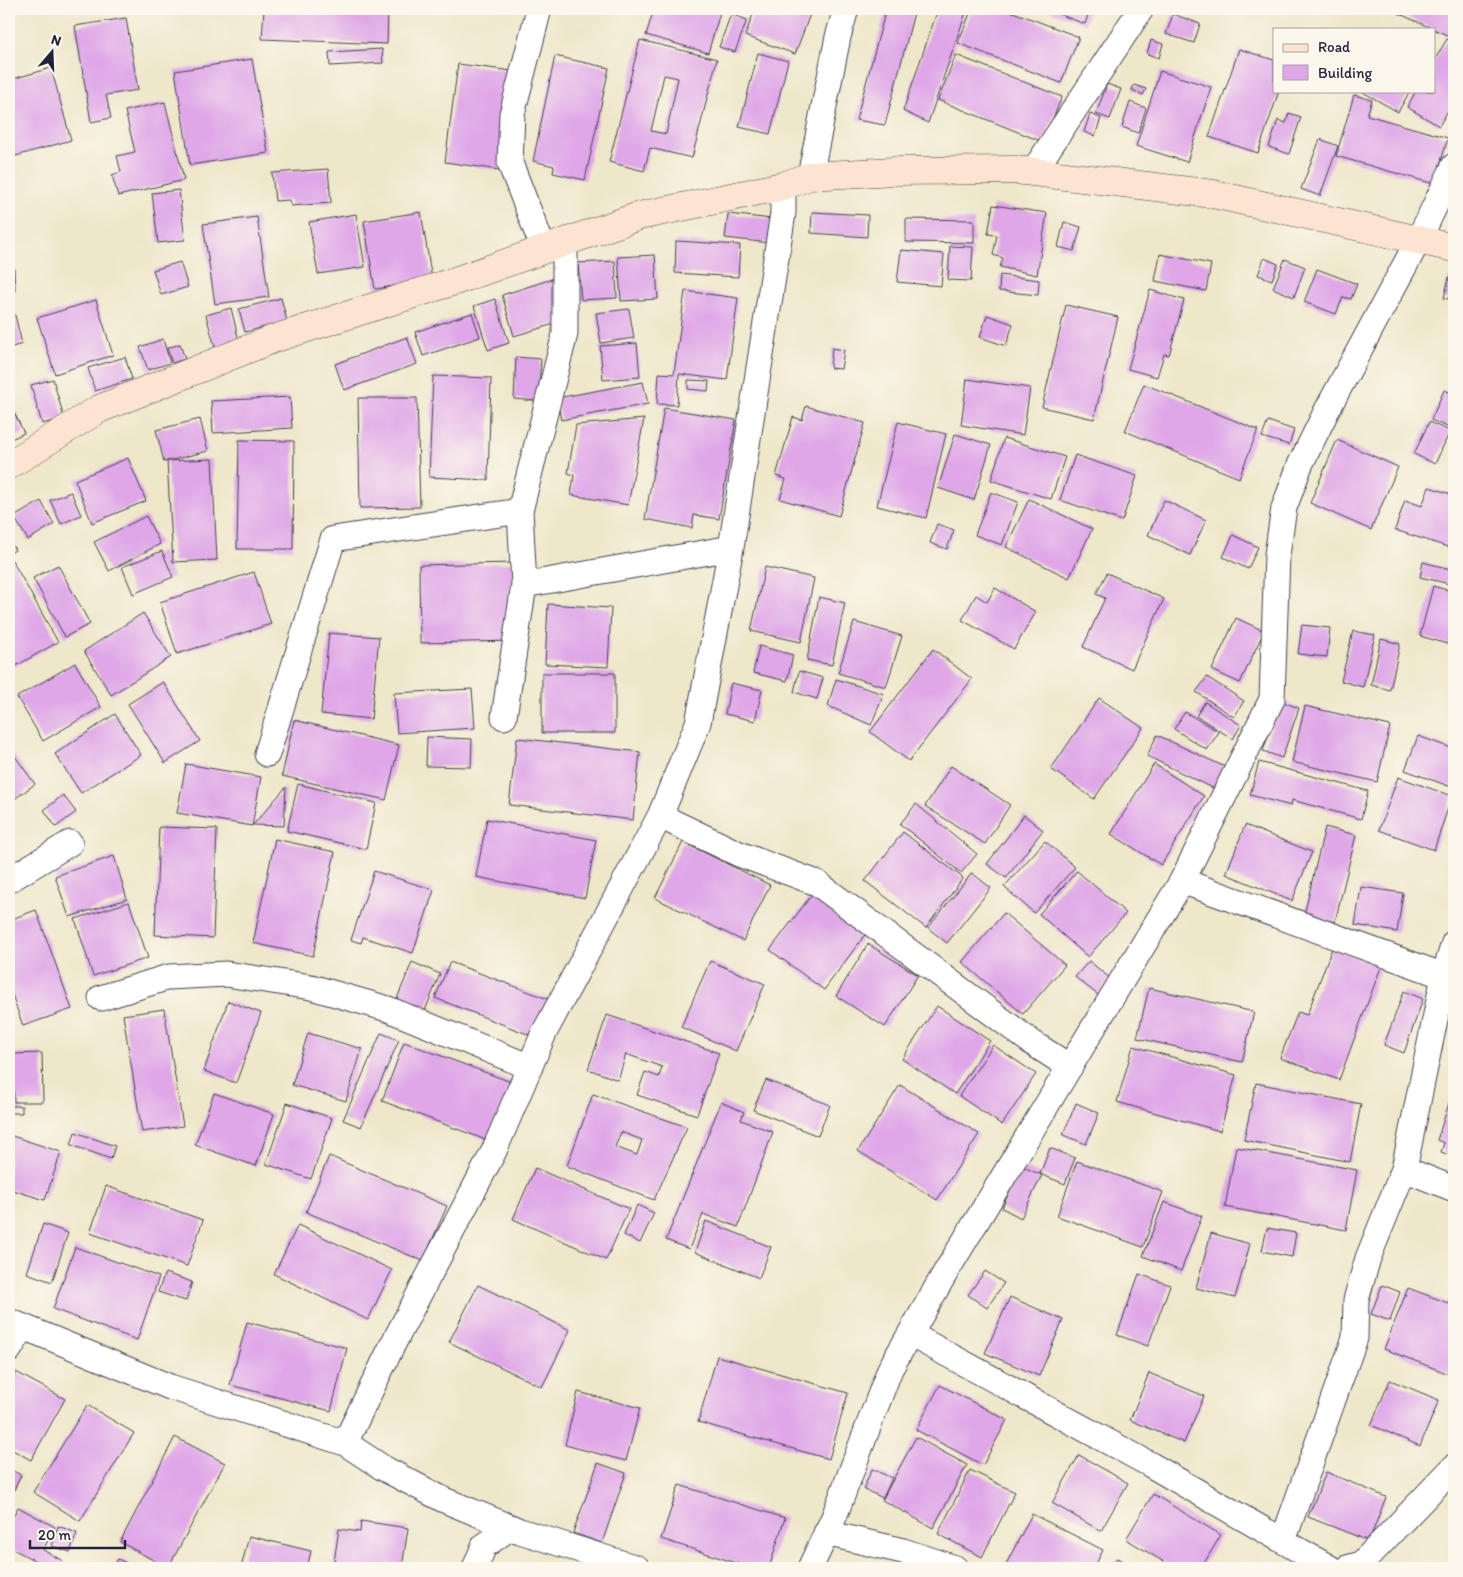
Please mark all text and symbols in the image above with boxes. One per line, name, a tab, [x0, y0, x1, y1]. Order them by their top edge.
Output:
north arrow	[28, 28, 78, 78]
legend	[1273, 28, 1436, 92]
text: N	[49, 31, 63, 50]
text: Road	[1318, 38, 1351, 56]
text: Building	[1318, 64, 1372, 82]
scale bar	[30, 1517, 125, 1549]
text: 20 m	[38, 1526, 72, 1544]

